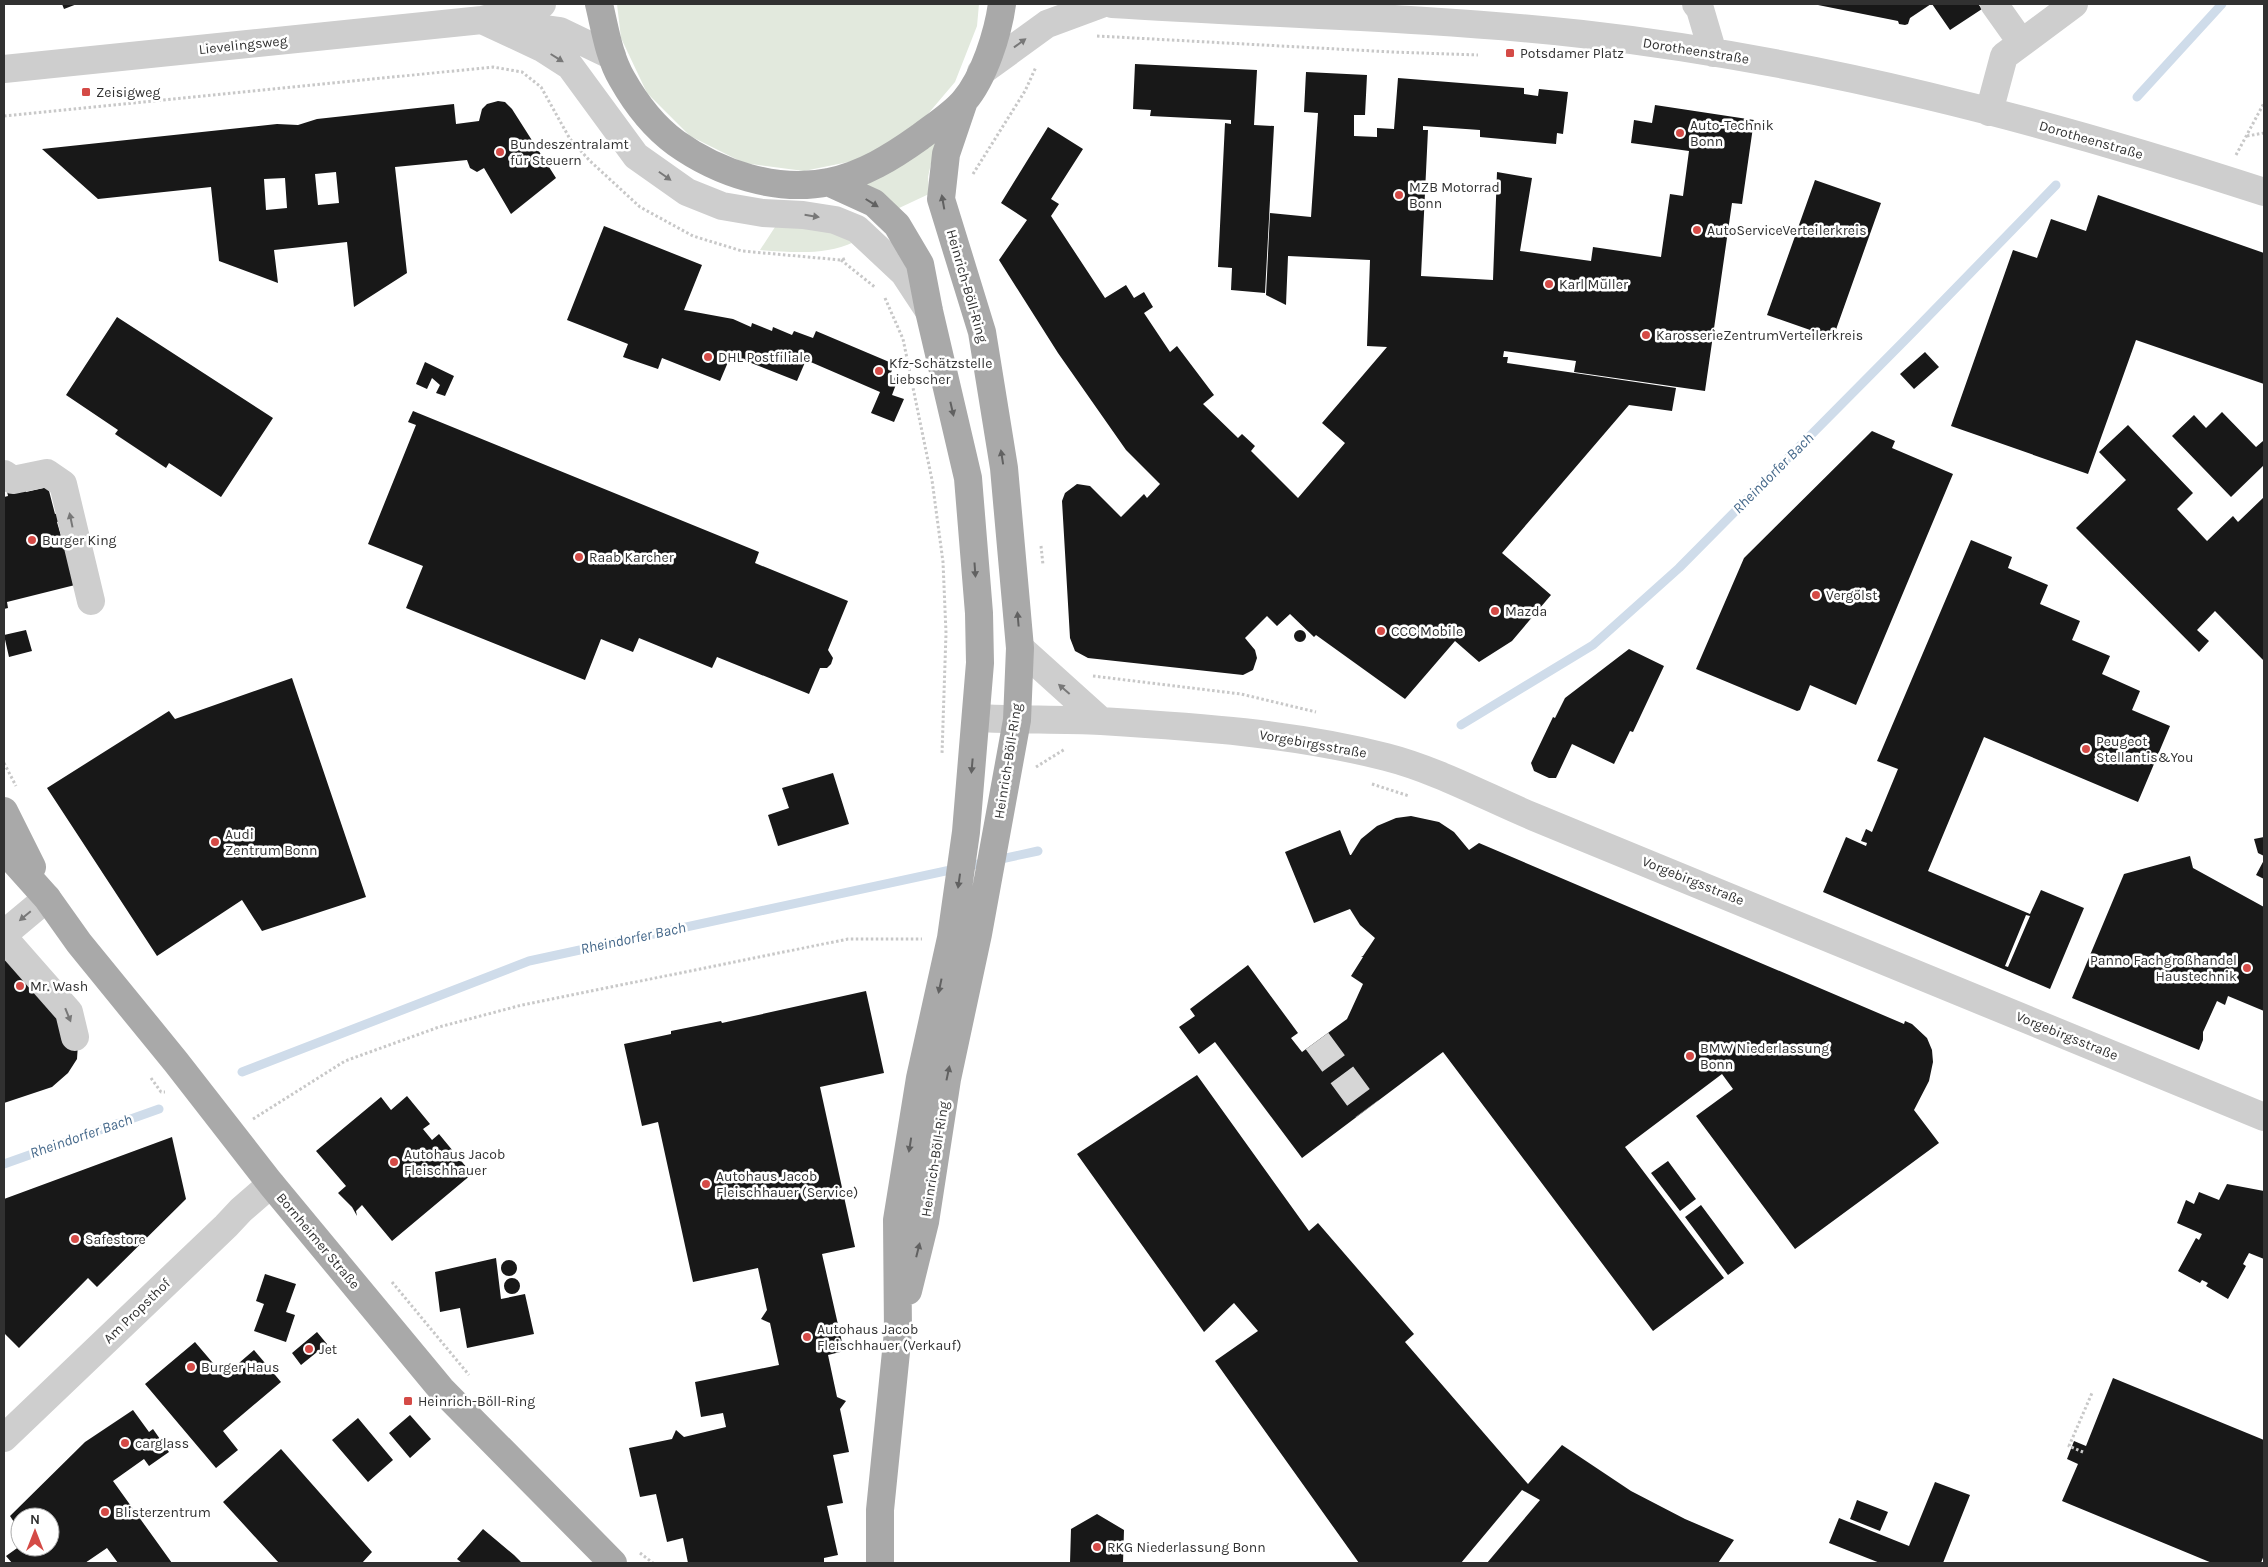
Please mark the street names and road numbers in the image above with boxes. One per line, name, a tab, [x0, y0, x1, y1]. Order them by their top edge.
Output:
street label: Lievelingsweg	[198, 32, 288, 58]
street label: Dorotheenstraße	[1642, 34, 1750, 68]
street label: Dorotheenstraße	[2037, 117, 2145, 163]
street label: Heinrich-Böll-Ring	[943, 227, 991, 345]
street label: Heinrich-Böll-Ring	[990, 702, 1026, 820]
street label: Vorgebirgsstraße	[1258, 726, 1368, 762]
street label: Vorgebirgsstraße	[1639, 853, 1747, 909]
street label: Vorgebirgsstraße	[2013, 1008, 2121, 1064]
street label: Heinrich-Böll-Ring	[917, 1100, 953, 1218]
street label: Bornheimer Straße	[273, 1189, 363, 1293]
street label: Am Propsthof	[100, 1275, 174, 1347]

